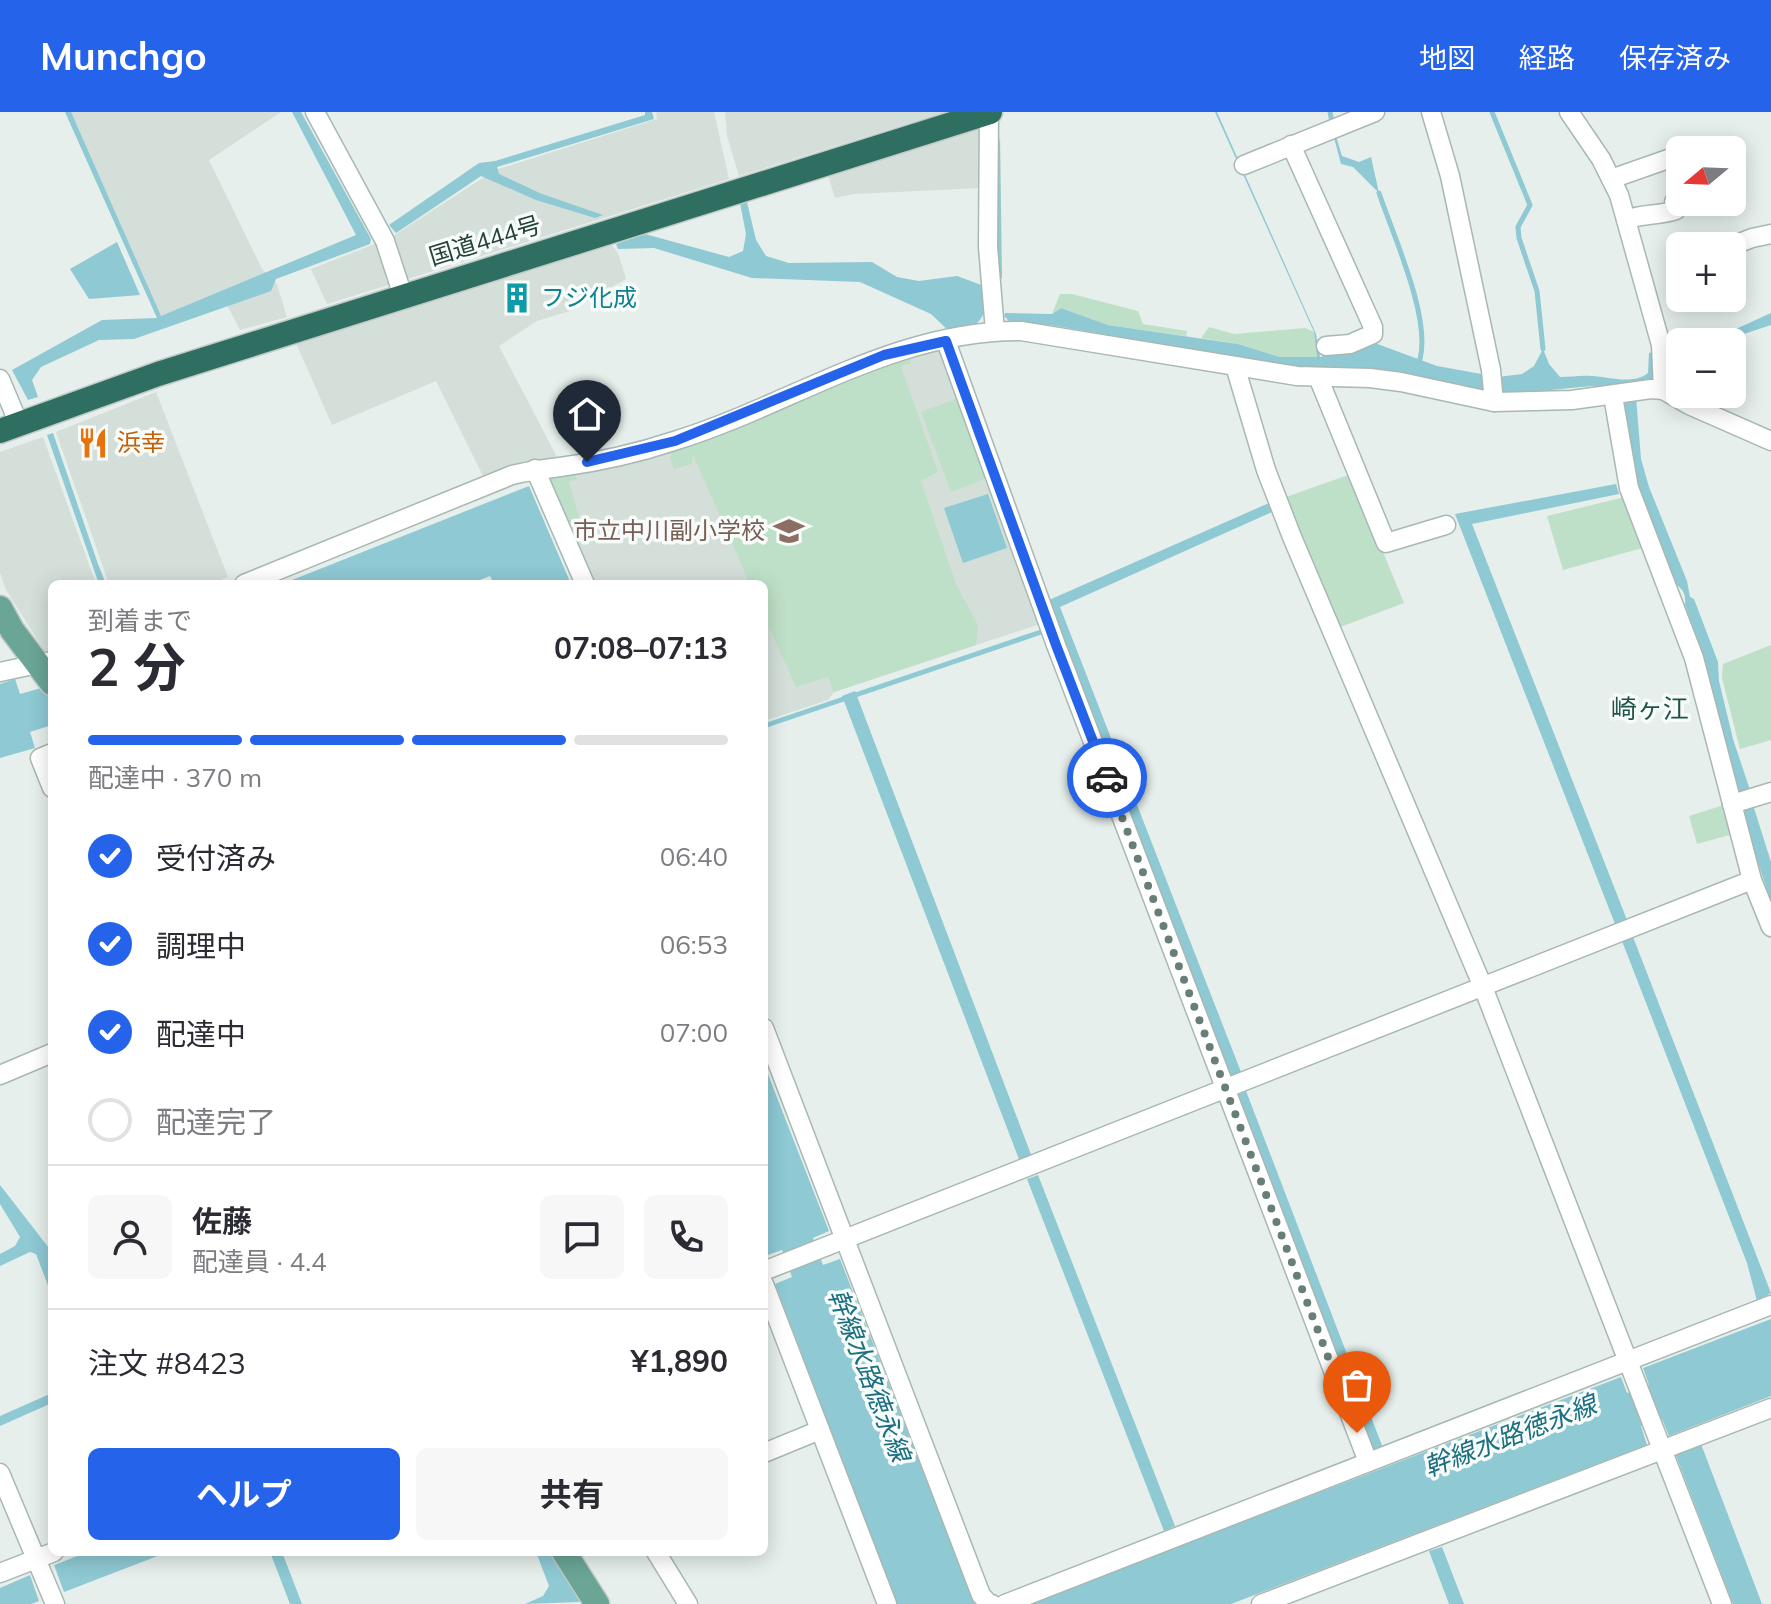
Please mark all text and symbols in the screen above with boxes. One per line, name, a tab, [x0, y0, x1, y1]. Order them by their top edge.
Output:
text: Munchgo	[40, 32, 207, 80]
text: 地図	[1419, 40, 1475, 75]
text: 経路	[1519, 40, 1575, 75]
text: 保存済み	[1619, 40, 1731, 75]
north arrow	[1666, 136, 1746, 216]
map controls	[1666, 136, 1746, 408]
street label: 国道444号	[425, 209, 544, 271]
button: +	[1666, 232, 1746, 312]
building icon: フジ化成	[500, 281, 534, 315]
place label: フジ化成	[541, 282, 637, 312]
button: −	[1666, 328, 1746, 408]
pin	[553, 380, 621, 462]
icon: home	[565, 392, 609, 436]
restaurant icon: 浜幸	[76, 426, 110, 460]
place label: 浜幸	[117, 427, 165, 457]
school or university icon: 市立中川副小学校	[772, 514, 806, 548]
place label: 市立中川副小学校	[573, 515, 765, 545]
text: 到着まで	[88, 604, 192, 637]
text: 07:08–07:13	[554, 629, 728, 667]
text: 2 分	[88, 634, 185, 699]
district label: 崎ヶ江	[1611, 692, 1689, 725]
courier	[1067, 738, 1147, 818]
icon: car	[1085, 756, 1129, 800]
text: 配達中 · 370 m	[88, 761, 262, 794]
icon: check	[88, 834, 132, 878]
text: 受付済み	[156, 839, 276, 877]
text: 06:40	[660, 840, 728, 873]
icon: check	[88, 922, 132, 966]
text: 調理中	[156, 927, 246, 965]
text: 06:53	[660, 928, 728, 961]
icon: check	[88, 1010, 132, 1054]
text: 配達中	[156, 1015, 246, 1053]
text: 07:00	[660, 1016, 728, 1049]
text: 配達完了	[156, 1103, 276, 1141]
button: person	[88, 1195, 172, 1279]
button: chat	[540, 1195, 624, 1279]
button: phone	[644, 1195, 728, 1279]
text: 佐藤	[192, 1202, 252, 1240]
text: 配達員 · 4.4	[192, 1245, 327, 1278]
water label: 幹線水路徳永線	[821, 1284, 919, 1468]
text: ¥1,890	[631, 1342, 728, 1380]
text: 注文 #8423	[88, 1344, 246, 1382]
pin	[1323, 1351, 1391, 1433]
icon: bag	[1335, 1363, 1379, 1407]
water label: 幹線水路徳永線	[1419, 1386, 1603, 1484]
button: ヘルプ	[88, 1448, 400, 1540]
button: 共有	[416, 1448, 728, 1540]

